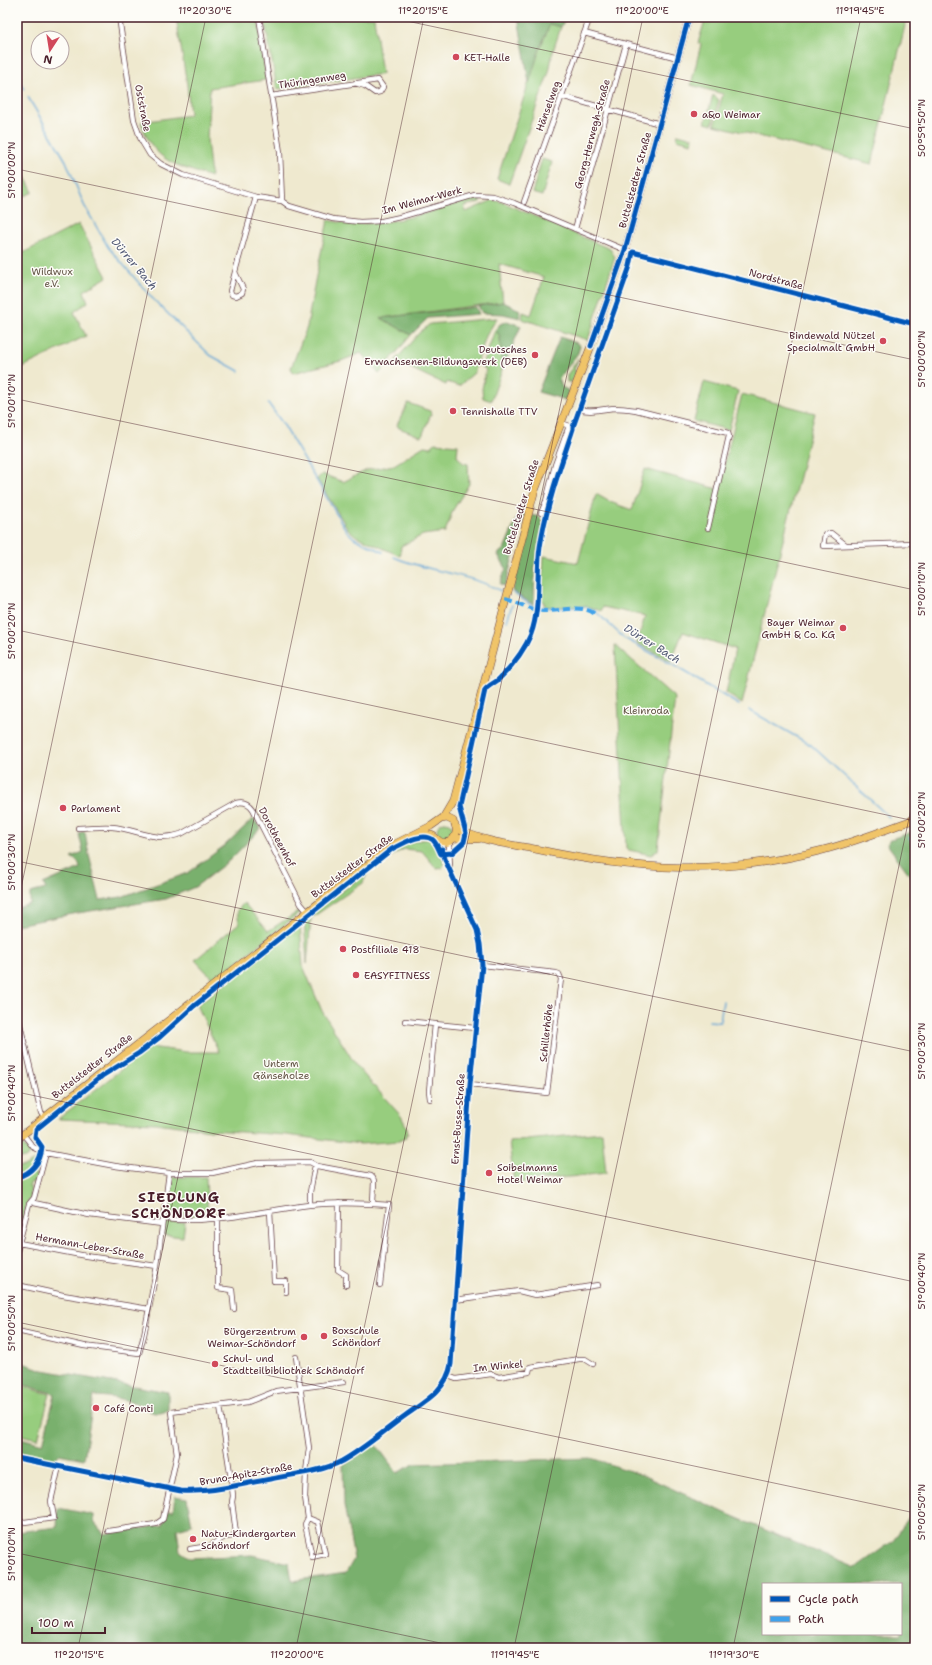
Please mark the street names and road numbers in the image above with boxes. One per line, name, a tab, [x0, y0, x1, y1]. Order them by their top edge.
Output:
street label: Thüringenweg	[277, 68, 347, 92]
street label: Georg-Herwegh-Straße	[571, 77, 613, 190]
street label: Hänselweg	[533, 79, 563, 133]
street label: Oststraße	[132, 83, 154, 133]
street label: Buttelstedter Straße	[616, 130, 654, 230]
street label: Im Weimar-Werk	[381, 183, 464, 217]
street label: Nordstraße	[747, 266, 805, 293]
street label: Buttelstedter Straße	[500, 457, 542, 556]
street label: Dorotheenhof	[256, 805, 298, 869]
street label: Buttelstedter Straße	[309, 831, 396, 901]
street label: Schillerhöhe	[536, 1003, 556, 1063]
street label: Buttelstedter Straße	[49, 1030, 135, 1102]
street label: Ernst-Busse-Straße	[448, 1073, 468, 1165]
street label: Hermann-Leber-Straße	[35, 1230, 146, 1262]
street label: Im Winkel	[473, 1357, 523, 1375]
street label: Bruno-Apitz-Straße	[199, 1459, 294, 1489]

